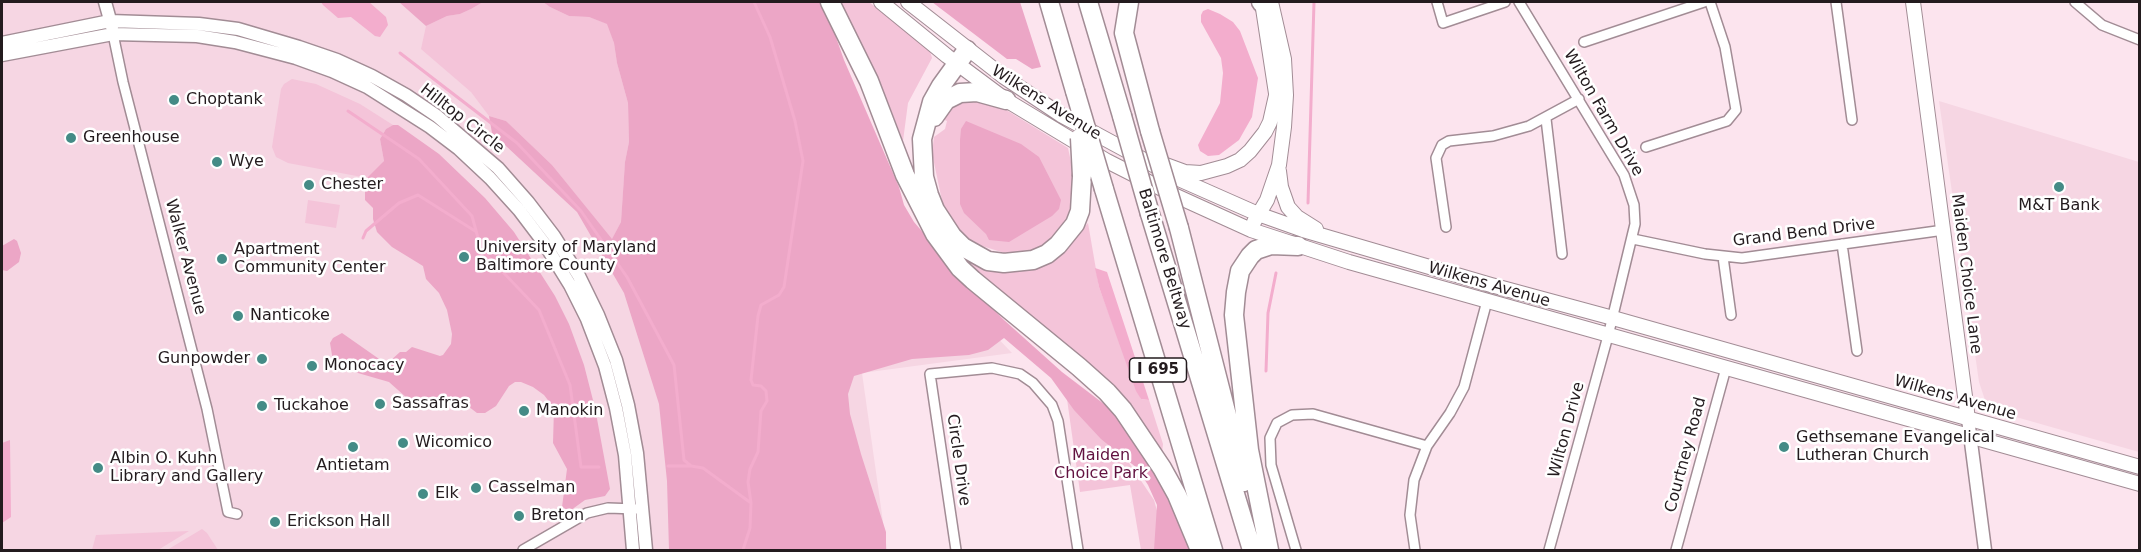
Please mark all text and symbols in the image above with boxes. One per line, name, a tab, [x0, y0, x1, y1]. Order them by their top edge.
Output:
street label: Wilton Farm Drive	[1559, 46, 1647, 180]
street label: Wilkens Avenue	[988, 61, 1104, 145]
street label: Hilltop Circle	[416, 80, 508, 158]
place label: Choptank	[186, 90, 263, 110]
marker: Choptank	[167, 93, 181, 107]
place label: Greenhouse	[83, 128, 180, 148]
marker: Greenhouse	[64, 131, 78, 145]
place label: Wye	[229, 152, 264, 172]
marker: Wye	[210, 155, 224, 169]
place label: Chester	[321, 175, 383, 195]
marker: Chester	[302, 178, 316, 192]
marker: M&T Bank	[2052, 180, 2066, 194]
street label: Baltimore Beltway	[1133, 186, 1195, 332]
street label: Maiden Choice Lane	[1947, 193, 1985, 355]
place label: M&T Bank	[2018, 196, 2100, 216]
street label: Walker Avenue	[160, 197, 210, 317]
street label: Grand Bend Drive	[1732, 215, 1876, 251]
place label: University of Maryland Baltimore County	[476, 238, 657, 276]
place label: Apartment Community Center	[234, 240, 386, 278]
marker: University of Maryland Baltimore County	[457, 250, 471, 264]
marker: Apartment Community Center	[215, 252, 229, 266]
street label: Wilkens Avenue	[1426, 258, 1552, 312]
place label: Nanticoke	[250, 306, 330, 326]
marker: Nanticoke	[231, 309, 245, 323]
place label: Gunpowder	[158, 349, 250, 369]
marker: Gunpowder	[255, 352, 269, 366]
place label: Monocacy	[324, 356, 404, 376]
road number: I 695	[1130, 358, 1186, 382]
marker: Monocacy	[305, 359, 319, 373]
street label: Wilkens Avenue	[1892, 371, 2018, 425]
street label: Wilton Drive	[1545, 380, 1589, 480]
place label: Sassafras	[392, 394, 469, 414]
street label: Courtney Road	[1661, 395, 1711, 515]
place label: Tuckahoe	[274, 396, 349, 416]
marker: Sassafras	[373, 397, 387, 411]
marker: Tuckahoe	[255, 399, 269, 413]
place label: Manokin	[536, 401, 603, 421]
marker: Manokin	[517, 404, 531, 418]
street label: Circle Drive	[942, 413, 974, 507]
place label: Gethsemane Evangelical Lutheran Church	[1796, 428, 1995, 466]
place label: Wicomico	[415, 433, 492, 453]
marker: Wicomico	[396, 436, 410, 450]
marker: Antietam	[346, 440, 360, 454]
marker: Gethsemane Evangelical Lutheran Church	[1777, 440, 1791, 454]
park label: Maiden Choice Park	[1054, 446, 1148, 484]
place label: Albin O. Kuhn Library and Gallery	[110, 449, 263, 487]
place label: Antietam	[316, 456, 390, 476]
marker: Albin O. Kuhn Library and Gallery	[91, 461, 105, 475]
place label: Casselman	[488, 478, 575, 498]
marker: Casselman	[469, 481, 483, 495]
place label: Elk	[435, 484, 459, 504]
marker: Elk	[416, 487, 430, 501]
place label: Breton	[531, 506, 584, 526]
marker: Breton	[512, 509, 526, 523]
place label: Erickson Hall	[287, 512, 390, 532]
marker: Erickson Hall	[268, 515, 282, 529]

